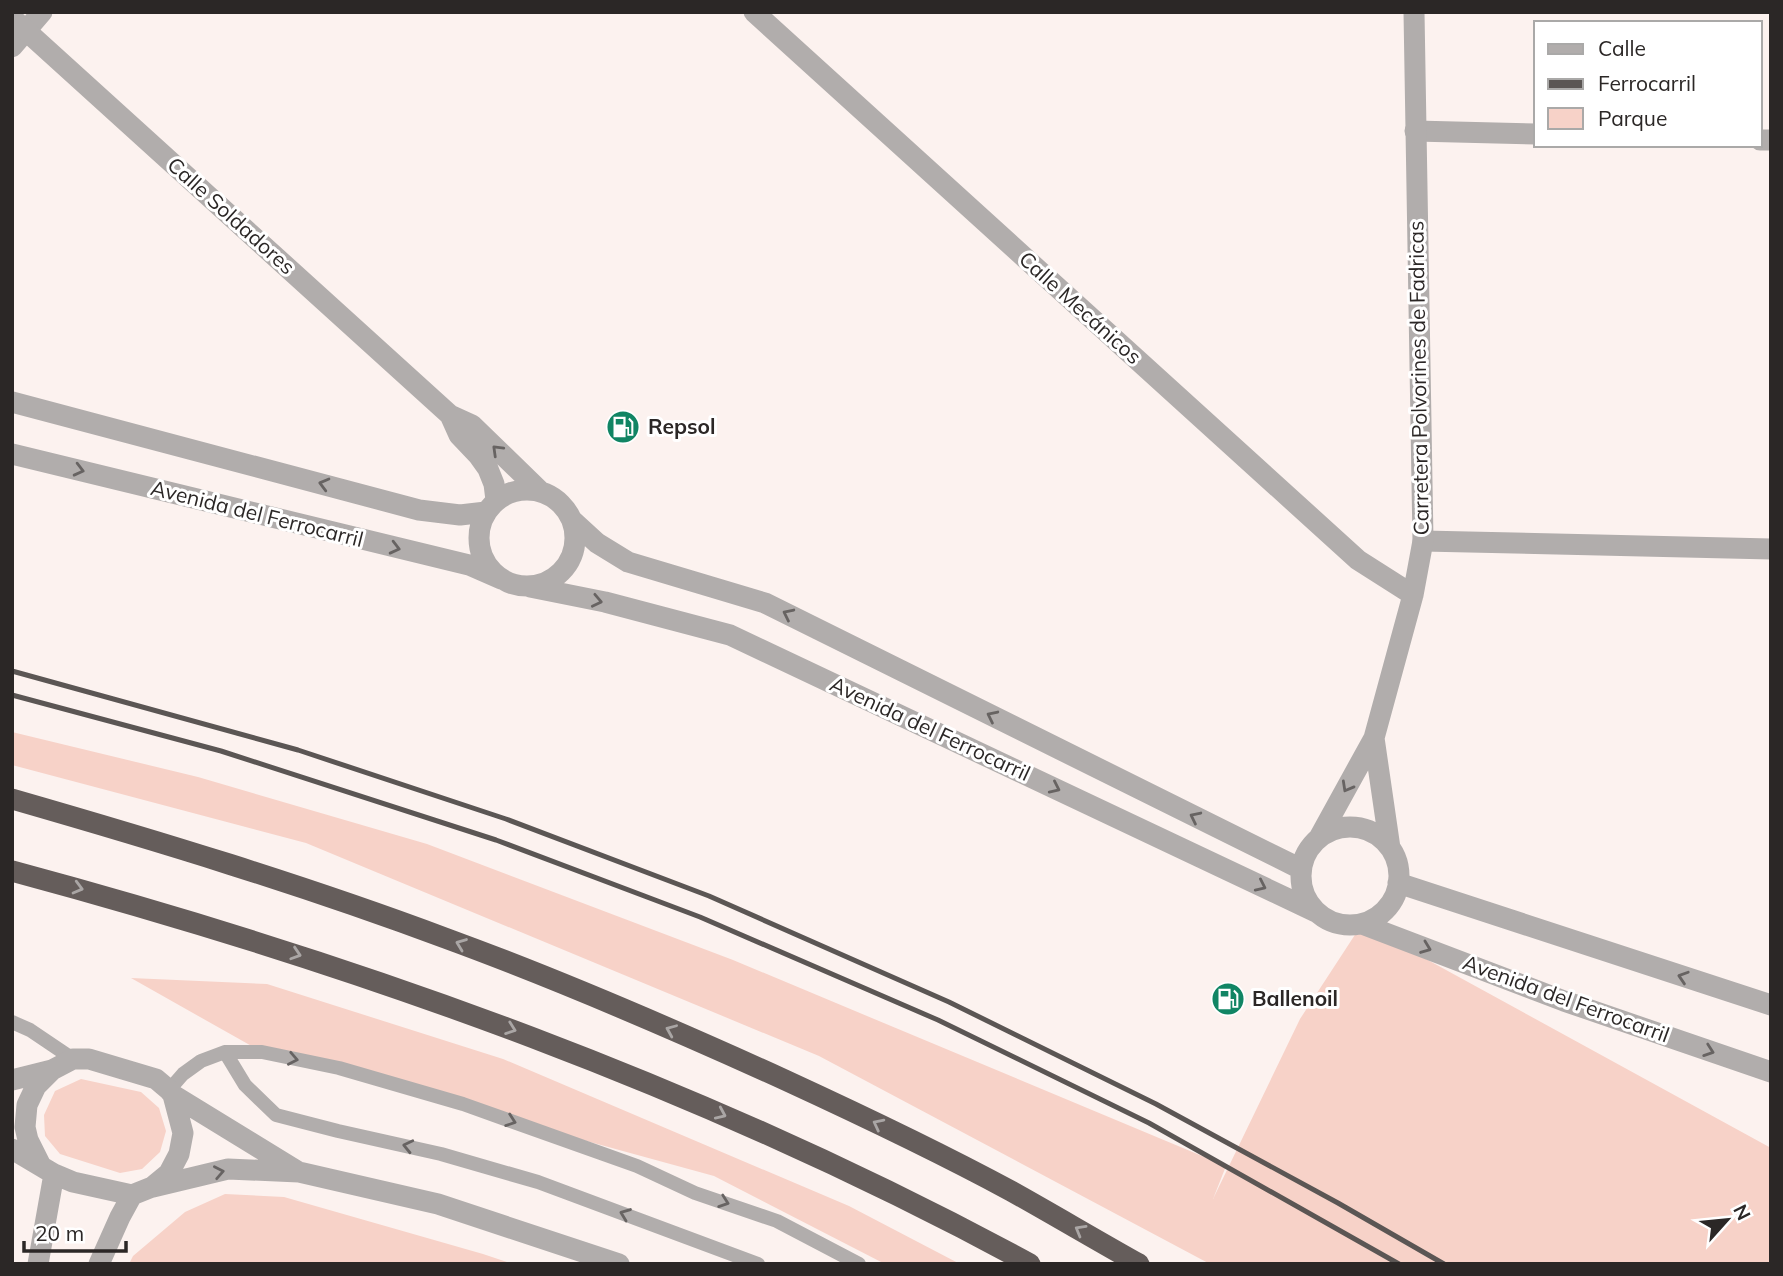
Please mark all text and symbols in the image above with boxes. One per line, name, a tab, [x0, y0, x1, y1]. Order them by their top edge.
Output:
legend	[1534, 21, 1762, 147]
text: Calle	[1598, 35, 1646, 61]
text: Ferrocarril	[1598, 70, 1696, 96]
text: Parque	[1598, 105, 1667, 131]
street label: Calle Soldadores	[163, 151, 301, 279]
street label: Carretera Polvorines de Fadricas	[1402, 220, 1434, 536]
street label: Calle Mecánicos	[1014, 245, 1147, 369]
fuel station icon: Repsol	[604, 408, 642, 446]
place label: Repsol	[648, 413, 715, 439]
one-way arrow	[492, 445, 505, 458]
one-way arrow	[72, 462, 84, 476]
street label: Avenida del Ferrocarril	[148, 474, 366, 552]
one-way arrow	[318, 478, 330, 493]
one-way arrow	[388, 540, 400, 554]
one-way arrow	[591, 592, 603, 607]
one-way arrow	[783, 609, 795, 623]
street label: Avenida del Ferrocarril	[826, 670, 1035, 786]
one-way arrow	[987, 710, 999, 724]
one-way arrow	[1048, 780, 1060, 794]
one-way arrow	[1342, 780, 1355, 792]
one-way arrow	[1190, 812, 1202, 826]
one-way arrow	[1254, 878, 1266, 892]
one-way arrow	[72, 880, 84, 895]
one-way arrow	[455, 938, 467, 952]
one-way arrow	[1419, 940, 1431, 954]
one-way arrow	[289, 946, 302, 960]
street label: Avenida del Ferrocarril	[1460, 949, 1673, 1048]
one-way arrow	[1677, 970, 1689, 985]
fuel station icon: Ballenoil	[1209, 980, 1247, 1018]
place label: Ballenoil	[1252, 985, 1338, 1011]
one-way arrow	[504, 1021, 516, 1035]
one-way arrow	[666, 1024, 678, 1038]
one-way arrow	[1703, 1042, 1715, 1057]
one-way arrow	[287, 1050, 299, 1065]
one-way arrow	[714, 1106, 727, 1120]
one-way arrow	[505, 1113, 517, 1127]
one-way arrow	[873, 1118, 885, 1132]
one-way arrow	[402, 1140, 414, 1155]
one-way arrow	[213, 1165, 225, 1180]
north arrow	[1692, 1185, 1762, 1255]
one-way arrow	[717, 1194, 729, 1208]
text: N	[1728, 1200, 1756, 1224]
one-way arrow	[620, 1209, 632, 1223]
scale bar	[24, 1210, 126, 1254]
text: 20 m	[35, 1220, 84, 1246]
one-way arrow	[1074, 1225, 1087, 1238]

